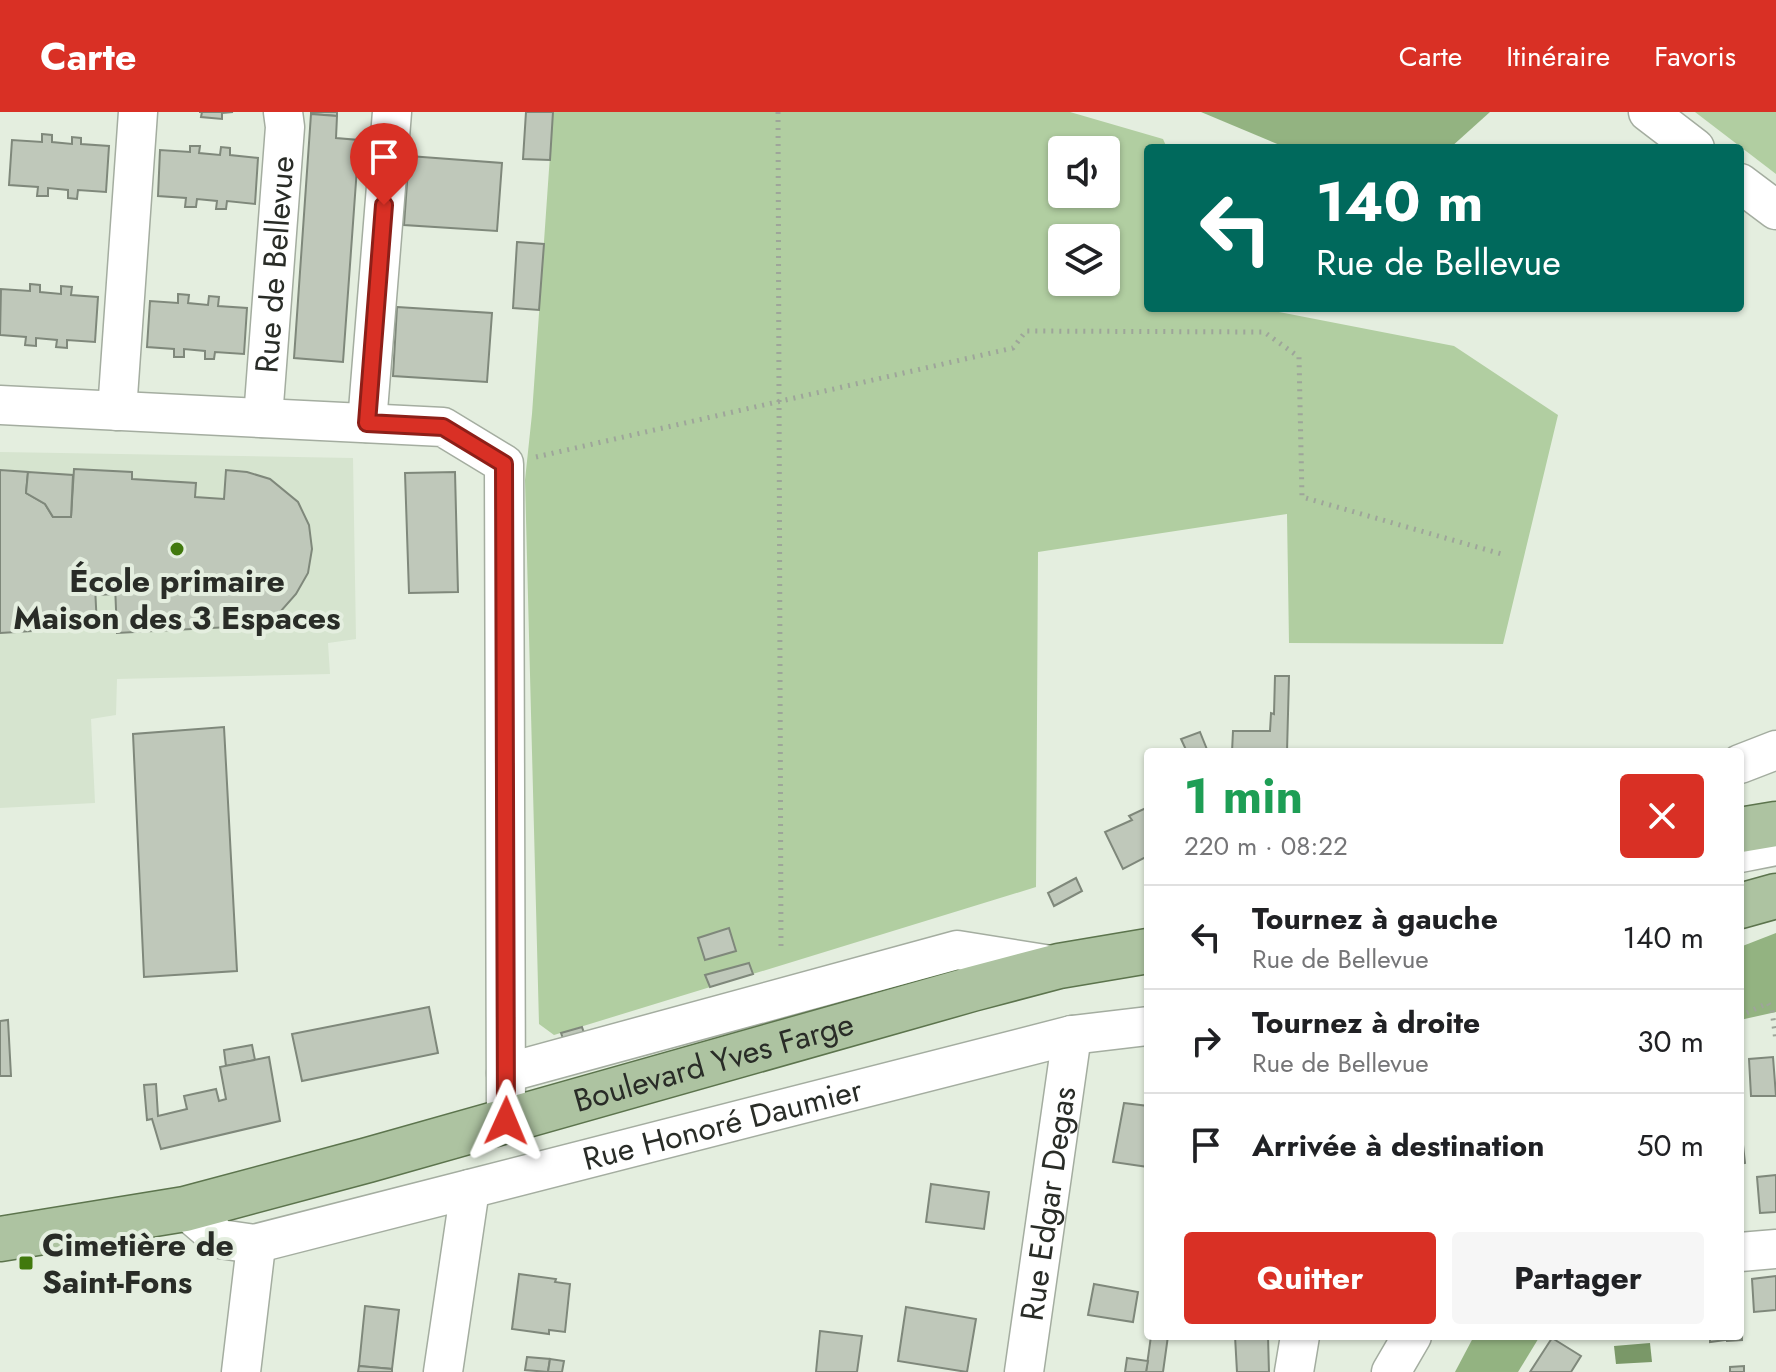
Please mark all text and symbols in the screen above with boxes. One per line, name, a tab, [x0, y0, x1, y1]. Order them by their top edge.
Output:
text: Carte	[40, 29, 137, 84]
text: Carte	[1399, 36, 1462, 77]
text: Itinéraire	[1506, 36, 1610, 77]
text: Favoris	[1654, 36, 1736, 77]
pin	[350, 123, 418, 205]
icon: arrive	[362, 135, 406, 179]
map controls	[1048, 136, 1120, 296]
button: sound	[1048, 136, 1120, 208]
street label: Rue de Bellevue	[243, 154, 306, 375]
text: 140 m	[1316, 161, 1483, 242]
icon: left	[1184, 176, 1288, 280]
button: layers	[1048, 224, 1120, 296]
text: Rue de Bellevue	[1316, 236, 1561, 288]
marker: École primaire Maison des 3 Espaces	[168, 540, 186, 558]
place label: École primaire Maison des 3 Espaces	[13, 558, 341, 641]
text: 1 min	[1184, 762, 1303, 831]
button: close	[1620, 774, 1704, 858]
text: 220 m · 08:22	[1184, 827, 1348, 865]
text: Tournez à gauche	[1252, 897, 1498, 940]
icon: left	[1184, 915, 1228, 959]
text: 140 m	[1623, 916, 1704, 959]
text: Rue de Bellevue	[1252, 940, 1429, 978]
street label: Boulevard Yves Farge	[568, 1001, 859, 1124]
text: Tournez à droite	[1252, 1001, 1480, 1044]
icon: right	[1184, 1019, 1228, 1063]
text: 30 m	[1637, 1020, 1704, 1063]
text: Rue de Bellevue	[1252, 1044, 1429, 1082]
street label: Rue Honoré Daumier	[578, 1067, 867, 1182]
position arrow	[464, 1079, 548, 1163]
street label: Rue Edgar Degas	[1009, 1084, 1087, 1324]
icon: arrive	[1184, 1123, 1228, 1167]
text: Arrivée à destination	[1252, 1124, 1544, 1167]
text: 50 m	[1637, 1124, 1704, 1167]
place label: Cimetière de Saint-Fons	[42, 1222, 234, 1305]
button: Quitter	[1184, 1232, 1436, 1324]
button: Partager	[1452, 1232, 1704, 1324]
marker: Cimetière de Saint-Fons	[17, 1254, 35, 1272]

